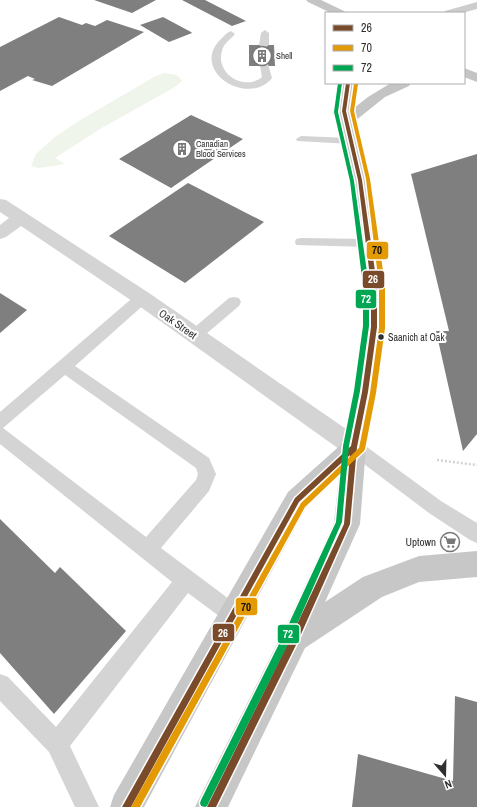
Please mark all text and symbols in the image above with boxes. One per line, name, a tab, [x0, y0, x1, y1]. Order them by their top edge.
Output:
legend	[325, 12, 465, 84]
text: 26	[361, 20, 372, 36]
text: 70	[361, 40, 372, 56]
building icon: Shell	[251, 45, 273, 67]
place label: Shell	[276, 50, 293, 62]
text: 72	[361, 60, 372, 76]
building icon: Canadian Blood Services	[171, 138, 193, 160]
place label: Canadian Blood Services	[196, 138, 246, 160]
line badge: 70	[366, 241, 389, 260]
text: 70	[372, 243, 382, 257]
line badge: 26	[362, 270, 385, 289]
text: 26	[368, 272, 378, 286]
line badge: 72	[355, 289, 377, 309]
text: 72	[361, 292, 371, 306]
street label: Oak Street	[156, 306, 200, 342]
place label: Saanich at Oak	[388, 331, 445, 344]
marker: Saanich at Oak	[376, 332, 386, 342]
supermarket icon: Uptown	[439, 531, 461, 553]
place label: Uptown	[405, 535, 436, 549]
line badge: 70	[235, 597, 258, 616]
text: 70	[241, 600, 251, 614]
line badge: 26	[212, 623, 235, 642]
line badge: 72	[277, 624, 300, 644]
text: 26	[218, 626, 228, 640]
text: 72	[283, 627, 293, 641]
north arrow	[425, 755, 465, 795]
text: N	[443, 777, 454, 792]

